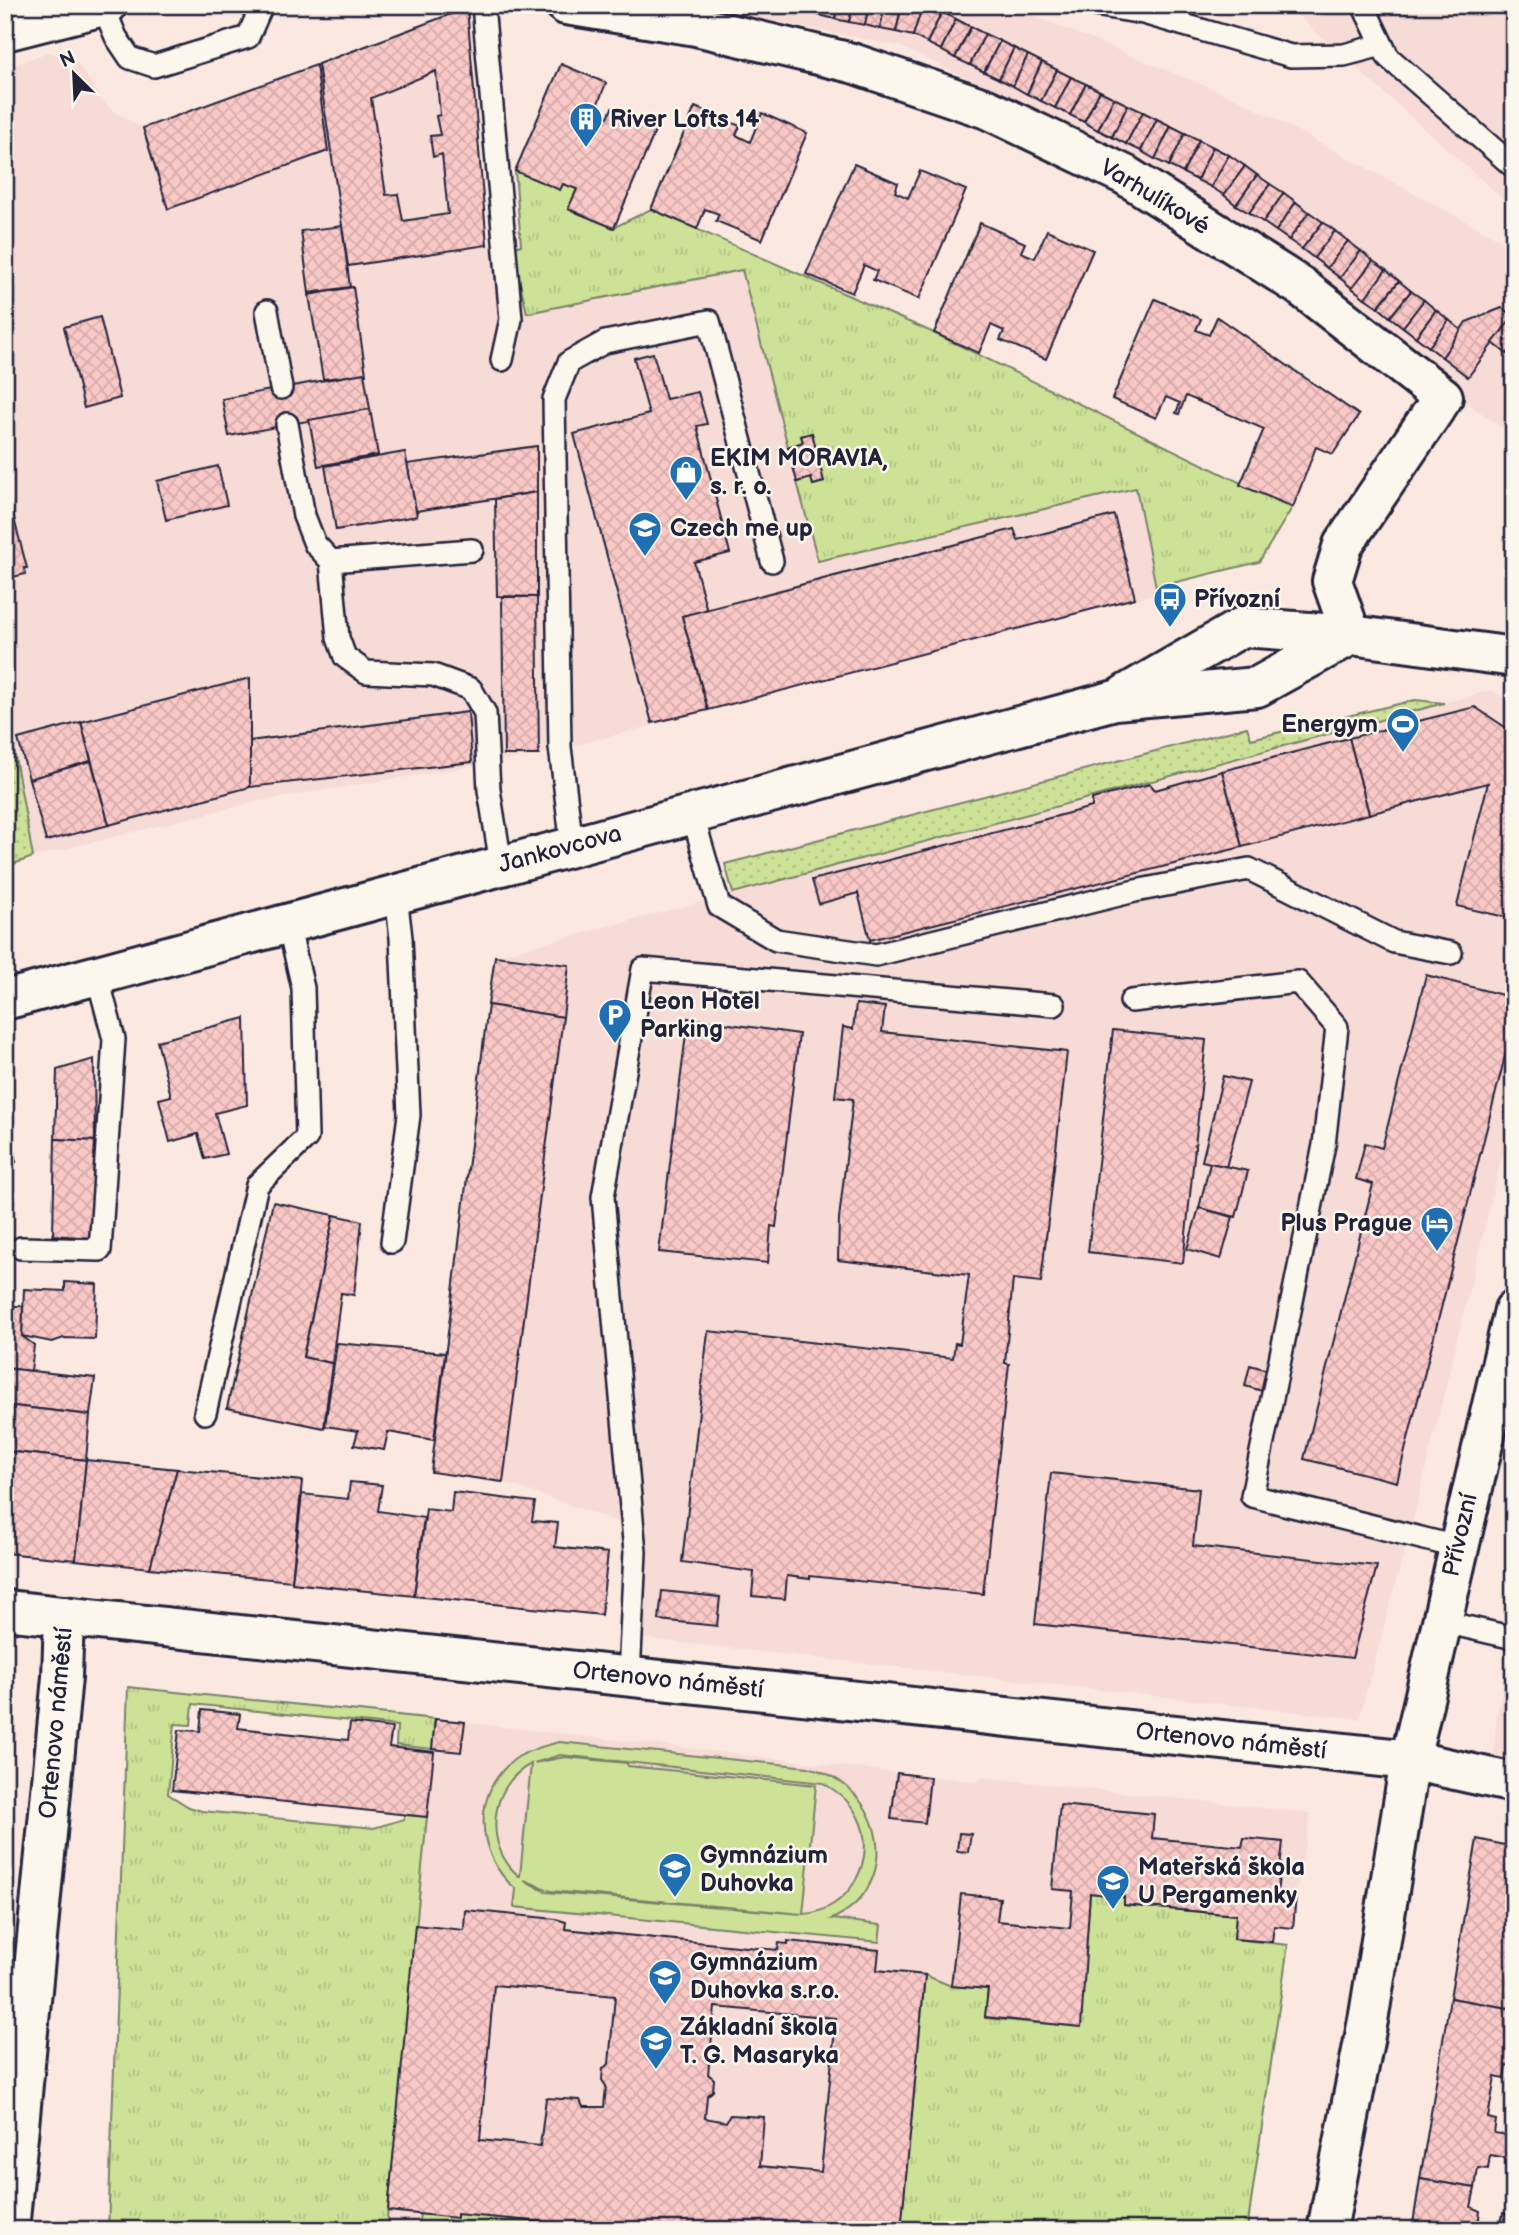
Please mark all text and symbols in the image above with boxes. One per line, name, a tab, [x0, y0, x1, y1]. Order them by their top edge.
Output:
north arrow	[38, 38, 108, 108]
text: N	[56, 46, 79, 73]
building icon: River Lofts 14	[567, 100, 605, 149]
place label: River Lofts 14	[610, 105, 759, 134]
street label: Varhulíkové	[1095, 153, 1215, 241]
place label: EKIM MORAVIA, s. r. o.	[710, 444, 888, 501]
shop icon: EKIM MORAVIA, s. r. o.	[667, 453, 705, 502]
school or university icon: Czech me up	[626, 509, 664, 558]
place label: Czech me up	[670, 514, 813, 543]
bus stop icon: Přívozní	[1151, 580, 1189, 629]
place label: Přívozní	[1194, 585, 1281, 614]
sports icon: Energym	[1384, 705, 1422, 754]
place label: Energym	[1281, 710, 1378, 739]
street label: Jankovcova	[495, 819, 625, 879]
place label: Leon Hotel Parking	[640, 987, 760, 1044]
parking icon: Leon Hotel Parking	[596, 996, 634, 1045]
hotel icon: Plus Prague	[1418, 1204, 1456, 1253]
place label: Plus Prague	[1281, 1209, 1412, 1238]
street label: Přívozní	[1436, 1490, 1484, 1579]
street label: Ortenovo náměstí	[33, 1626, 79, 1820]
street label: Ortenovo náměstí	[571, 1656, 765, 1704]
street label: Ortenovo náměstí	[1134, 1717, 1328, 1765]
place label: Gymnázium Duhovka	[700, 1841, 828, 1898]
school or university icon: Gymnázium Duhovka	[656, 1850, 694, 1899]
place label: Mateřská škola U Pergamenky	[1138, 1853, 1305, 1910]
school or university icon: Mateřská škola U Pergamenky	[1094, 1862, 1132, 1911]
place label: Gymnázium Duhovka s.r.o.	[690, 1948, 839, 2005]
school or university icon: Gymnázium Duhovka s.r.o.	[646, 1957, 684, 2006]
place label: Základní škola T. G. Masaryka	[680, 2013, 839, 2070]
school or university icon: Základní škola T. G. Masaryka	[637, 2022, 675, 2071]

